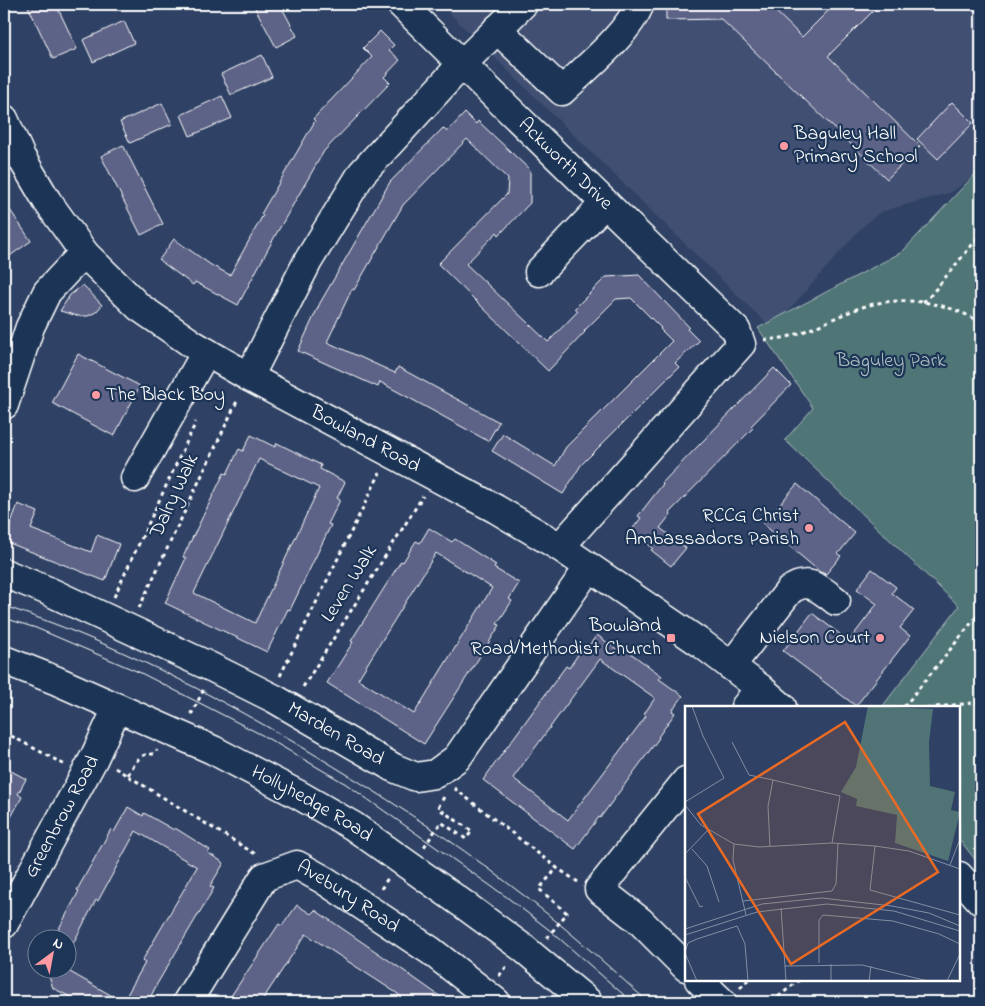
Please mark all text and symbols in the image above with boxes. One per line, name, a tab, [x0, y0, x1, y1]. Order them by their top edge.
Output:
street label: Ackworth Drive	[511, 111, 619, 217]
place label: Baguley Hall Primary School	[793, 120, 918, 172]
marker: Baguley Hall Primary School	[778, 140, 790, 152]
park label: Baguley Park	[835, 347, 946, 377]
place label: The Black Boy	[106, 381, 225, 410]
marker: The Black Boy	[90, 389, 102, 401]
street label: Bowland Road	[304, 398, 425, 480]
street label: Dalry Walk	[143, 449, 207, 544]
place label: RCCG Christ Ambassadors Parish	[625, 502, 799, 554]
marker: RCCG Christ Ambassadors Parish	[803, 522, 815, 534]
street label: Leven Walk	[315, 539, 385, 629]
place label: Bowland Road/Methodist Church	[470, 612, 661, 664]
place label: Nielson Court	[759, 624, 870, 653]
marker: Bowland Road/Methodist Church	[665, 632, 677, 644]
marker: Nielson Court	[874, 632, 886, 644]
street label: Marden Road	[282, 695, 389, 774]
inset map	[685, 706, 960, 981]
street label: Greenbrow Road	[17, 750, 107, 883]
street label: Hollyhedge Road	[246, 758, 378, 850]
street label: Avebury Road	[291, 853, 405, 941]
north arrow	[28, 928, 78, 978]
text: N	[49, 933, 68, 956]

